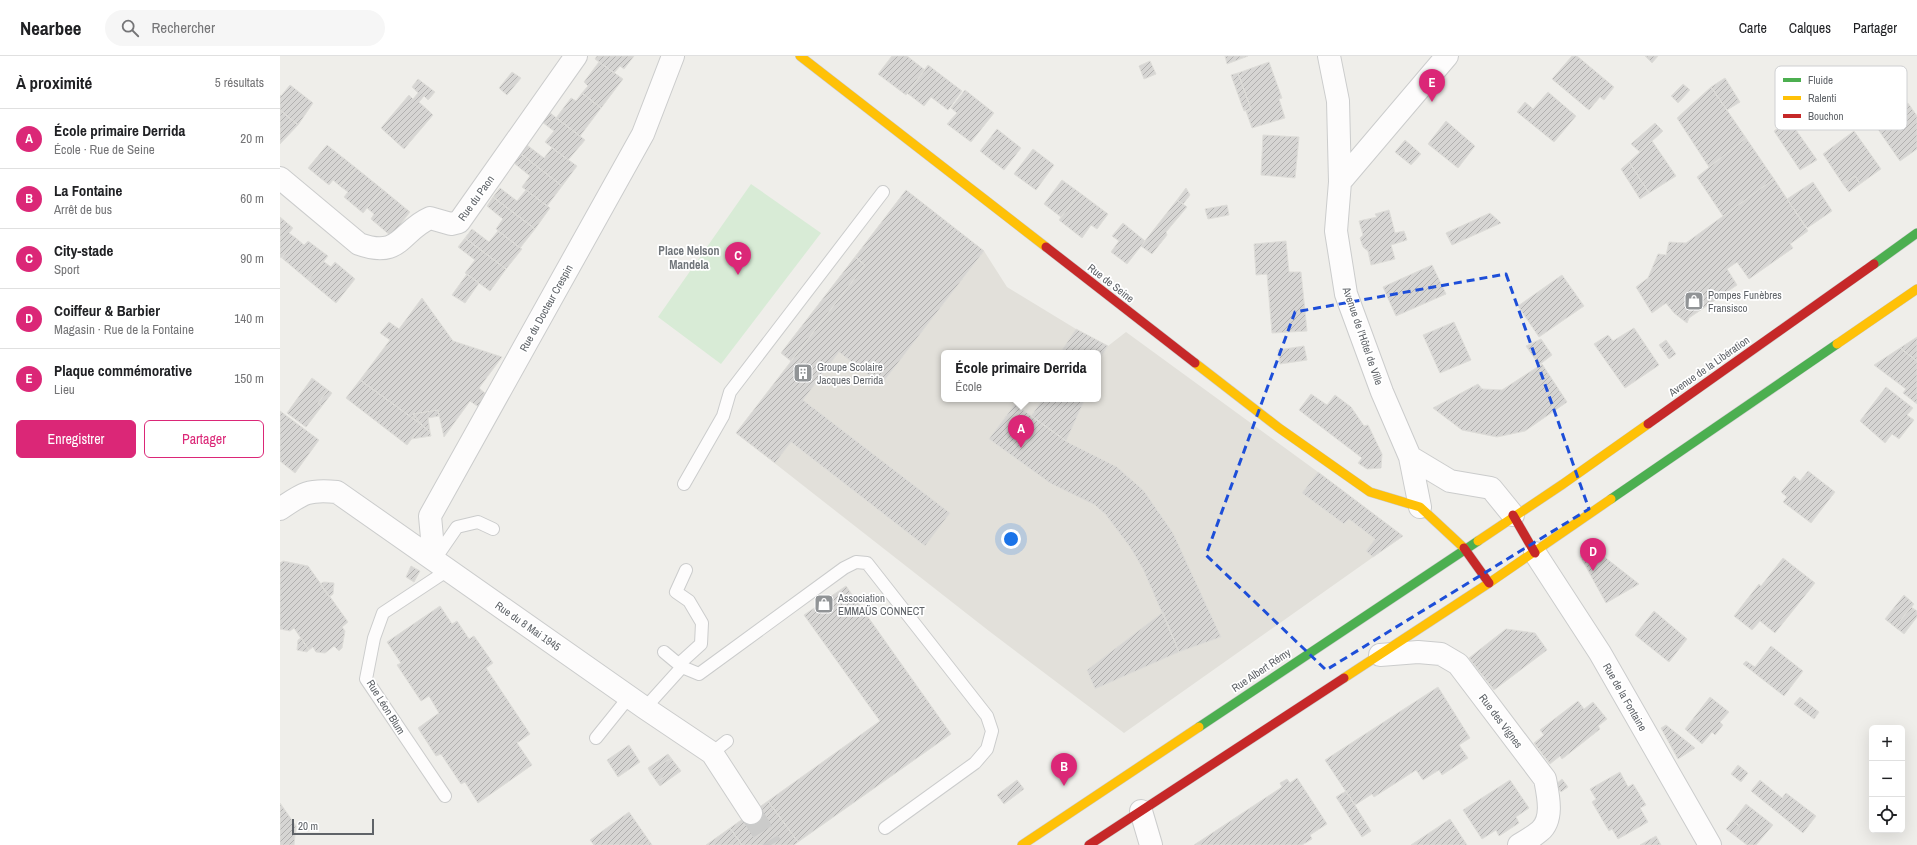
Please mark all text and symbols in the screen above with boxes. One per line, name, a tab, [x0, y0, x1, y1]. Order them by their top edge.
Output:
search box	[105, 10, 385, 46]
text: Nearbee	[20, 15, 81, 41]
icon: search	[119, 17, 141, 39]
text: Rechercher	[151, 17, 215, 38]
text: Carte	[1739, 19, 1767, 37]
text: Calques	[1789, 19, 1831, 37]
text: Partager	[1853, 19, 1897, 37]
legend	[1775, 66, 1907, 130]
pin: E	[1419, 69, 1445, 102]
text: À proximité	[16, 71, 92, 94]
text: Fluide	[1808, 73, 1833, 87]
text: 5 résultats	[215, 74, 264, 91]
text: Ralenti	[1808, 91, 1837, 105]
text: Bouchon	[1808, 109, 1844, 123]
text: École primaire Derrida	[54, 120, 185, 141]
text: A	[25, 130, 33, 147]
text: 20 m	[240, 130, 264, 147]
text: École · Rue de Seine	[54, 141, 155, 158]
street label: Rue du Paon	[455, 173, 497, 223]
text: La Fontaine	[54, 180, 122, 201]
text: B	[25, 190, 33, 207]
text: 60 m	[240, 190, 264, 207]
text: Arrêt de bus	[54, 201, 112, 218]
text: City-stade	[54, 240, 113, 261]
pin: C	[725, 242, 751, 275]
district label: Place Nelson Mandela	[658, 243, 720, 273]
text: C	[25, 250, 33, 267]
text: 90 m	[240, 250, 264, 267]
text: Sport	[54, 261, 79, 278]
street label: Rue de Seine	[1085, 261, 1137, 305]
street label: Rue du Docteur Crespin	[516, 262, 576, 354]
street label: Avenue de l'Hôtel de Ville	[1339, 284, 1386, 387]
place label: Pompes Funèbres Fransisco	[1708, 288, 1782, 315]
shop icon: Pompes Funèbres Fransisco	[1683, 290, 1705, 312]
text: Coiffeur & Barbier	[54, 300, 160, 321]
text: D	[25, 310, 33, 327]
text: 140 m	[234, 310, 264, 327]
text: Magasin · Rue de la Fontaine	[54, 321, 194, 338]
street label: Avenue de la Libération	[1665, 333, 1752, 400]
popup	[941, 350, 1101, 402]
text: École primaire Derrida	[955, 357, 1087, 378]
text: Plaque commémorative	[54, 360, 192, 381]
place label: Groupe Scolaire Jacques Derrida	[817, 360, 883, 387]
building icon: Groupe Scolaire Jacques Derrida	[792, 362, 814, 384]
text: E	[25, 370, 33, 387]
text: 150 m	[234, 370, 264, 387]
text: École	[955, 378, 982, 395]
text: Lieu	[54, 381, 75, 398]
pin: A	[1008, 415, 1034, 448]
button: Enregistrer	[16, 420, 136, 458]
button: Partager	[144, 420, 264, 458]
your location	[1001, 529, 1021, 549]
pin: D	[1580, 538, 1606, 571]
place label: Association EMMAÜS CONNECT	[837, 591, 925, 618]
shop icon: Association EMMAÜS CONNECT	[813, 593, 835, 615]
street label: Rue du 8 Mai 1945	[493, 598, 563, 654]
street label: Rue Albert Rémy	[1229, 645, 1294, 695]
street label: Rue de la Fontaine	[1600, 660, 1650, 734]
street label: Rue Léon Blum	[364, 677, 408, 737]
street label: Rue des Vignes	[1476, 691, 1526, 751]
map controls	[1869, 725, 1905, 833]
button: +	[1869, 725, 1905, 761]
pin: B	[1051, 753, 1077, 786]
button: −	[1869, 761, 1905, 797]
button: locate	[1869, 797, 1905, 833]
scale bar	[292, 817, 374, 836]
text: 20 m	[298, 819, 318, 833]

